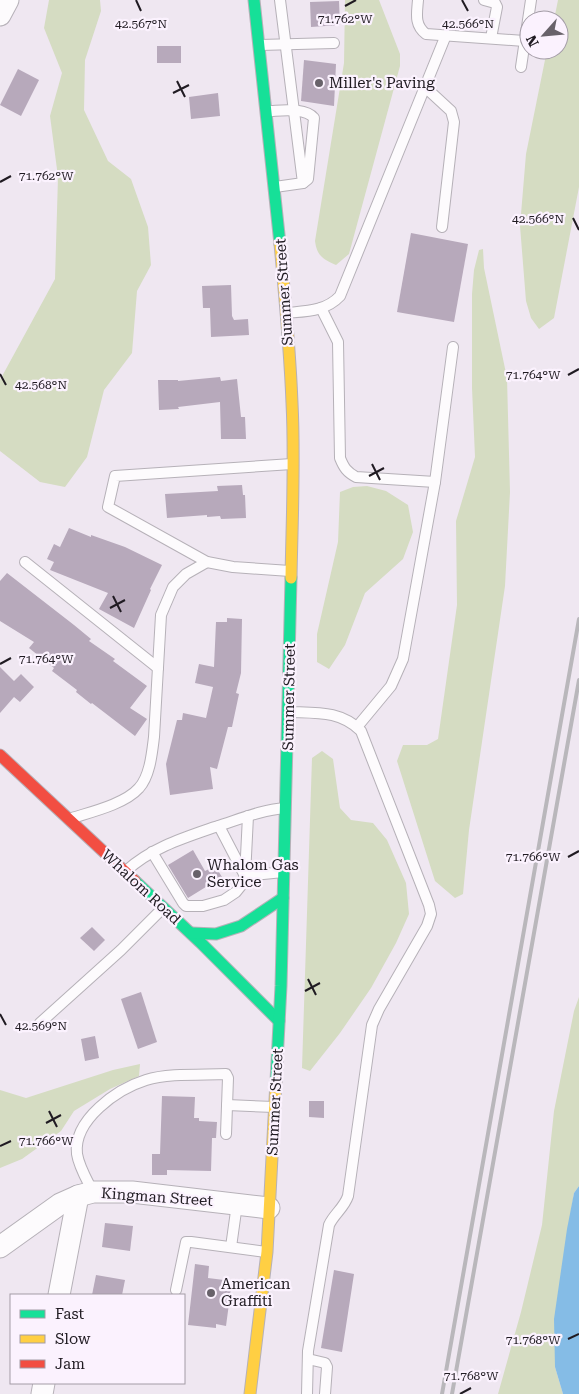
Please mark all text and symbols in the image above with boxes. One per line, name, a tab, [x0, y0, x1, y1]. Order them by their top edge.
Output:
north arrow	[519, 10, 569, 60]
text: 71.762°W	[318, 12, 373, 26]
text: 42.567°N	[115, 17, 167, 31]
text: 42.566°N	[442, 17, 494, 31]
text: N	[523, 32, 542, 49]
place label: Miller's Paving	[329, 74, 435, 92]
marker: Miller's Paving	[313, 77, 325, 89]
text: 71.762°W	[19, 169, 74, 183]
text: 42.566°N	[512, 212, 564, 226]
street label: Summer Street	[271, 237, 297, 346]
text: 71.764°W	[506, 368, 561, 382]
text: 42.568°N	[15, 378, 67, 392]
street label: Summer Street	[279, 643, 299, 751]
text: 71.764°W	[19, 652, 74, 666]
street label: Whalom Road	[98, 846, 185, 928]
text: 71.766°W	[506, 850, 561, 864]
place label: Whalom Gas Service	[207, 856, 299, 891]
marker: Whalom Gas Service	[191, 868, 203, 880]
text: 42.569°N	[15, 1019, 67, 1033]
street label: Summer Street	[263, 1048, 287, 1156]
text: 71.766°W	[19, 1134, 74, 1148]
street label: Kingman Street	[100, 1184, 214, 1210]
place label: American Graffiti	[221, 1275, 291, 1310]
marker: American Graffiti	[205, 1287, 217, 1299]
legend	[10, 1294, 185, 1384]
text: Fast	[55, 1305, 85, 1323]
text: Slow	[55, 1330, 91, 1348]
text: 71.768°W	[506, 1333, 561, 1347]
text: Jam	[55, 1355, 85, 1373]
text: 71.768°W	[444, 1369, 499, 1383]

